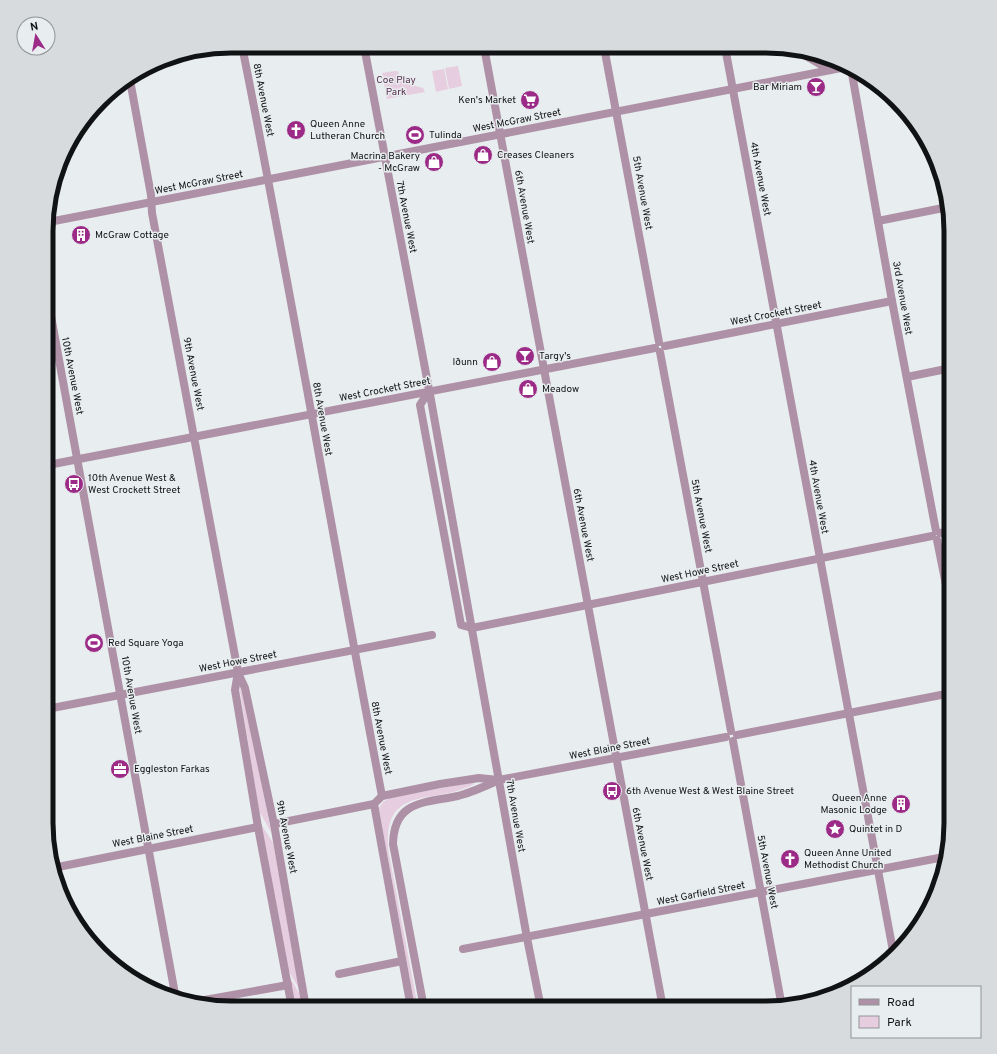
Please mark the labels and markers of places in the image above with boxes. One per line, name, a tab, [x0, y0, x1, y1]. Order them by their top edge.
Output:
bar icon: Bar Miriam	[805, 76, 827, 98]
place label: Bar Miriam	[753, 81, 802, 94]
supermarket icon: Ken's Market	[519, 89, 541, 111]
place label: Ken's Market	[458, 94, 516, 107]
place label: Queen Anne Lutheran Church	[310, 118, 385, 143]
church icon: Queen Anne Lutheran Church	[285, 119, 307, 141]
sports icon: Tulinda	[404, 124, 426, 146]
place label: Tulinda	[429, 129, 462, 142]
shop icon: Creases Cleaners	[472, 144, 494, 166]
place label: Creases Cleaners	[497, 149, 574, 162]
place label: Macrina Bakery - McGraw	[350, 150, 420, 175]
shop icon: Macrina Bakery - McGraw	[423, 151, 445, 173]
building icon: McGraw Cottage	[70, 224, 92, 246]
place label: McGraw Cottage	[95, 229, 169, 242]
bar icon: Targy's	[514, 345, 536, 367]
place label: Targy's	[539, 350, 571, 363]
shop icon: Iðunn	[481, 351, 503, 373]
place label: Iðunn	[452, 356, 478, 369]
shop icon: Meadow	[517, 378, 539, 400]
place label: Meadow	[542, 383, 579, 396]
place label: 10th Avenue West & West Crockett Street	[88, 472, 181, 497]
bus stop icon: 10th Avenue West & West Crockett Street	[63, 473, 85, 495]
sports icon: Red Square Yoga	[83, 632, 105, 654]
place label: Red Square Yoga	[108, 637, 184, 650]
office icon: Eggleston Farkas	[109, 758, 131, 780]
place label: Eggleston Farkas	[134, 763, 210, 776]
bus stop icon: 6th Avenue West & West Blaine Street	[601, 780, 623, 802]
place label: 6th Avenue West & West Blaine Street	[626, 785, 794, 798]
place label: Queen Anne Masonic Lodge	[820, 792, 887, 817]
building icon: Queen Anne Masonic Lodge	[890, 793, 912, 815]
place icon: Quintet in D	[824, 818, 846, 840]
place label: Quintet in D	[849, 823, 903, 836]
place label: Queen Anne United Methodist Church	[804, 847, 891, 872]
church icon: Queen Anne United Methodist Church	[779, 848, 801, 870]

